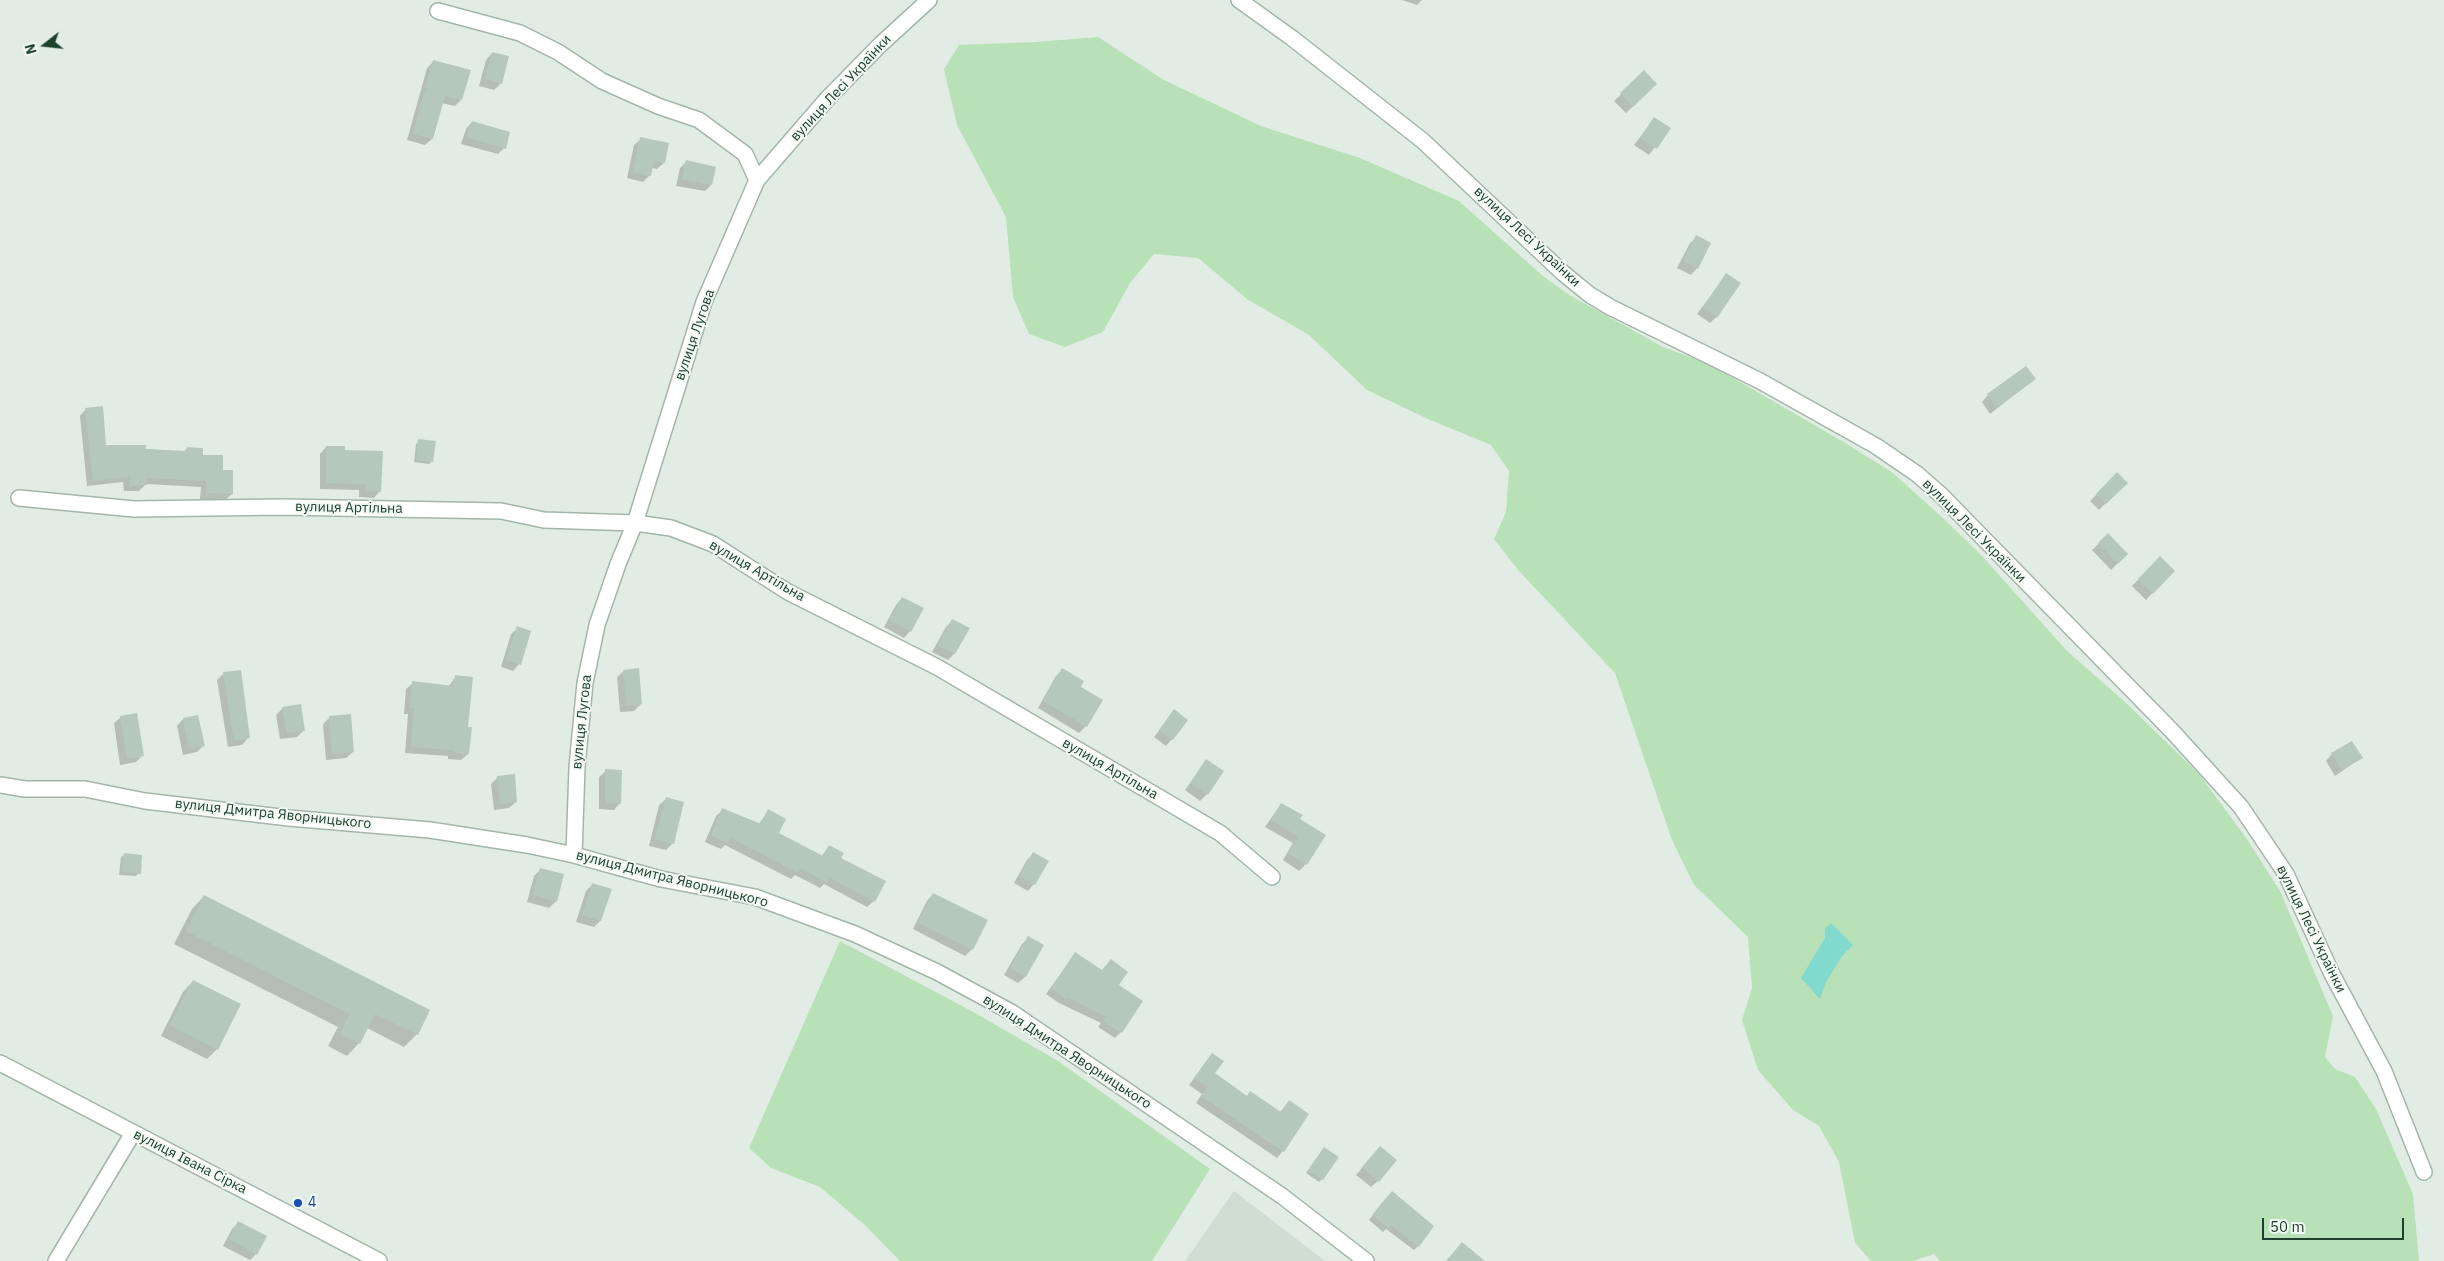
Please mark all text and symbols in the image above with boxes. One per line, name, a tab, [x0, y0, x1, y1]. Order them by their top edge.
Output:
north arrow	[20, 20, 70, 70]
street label: вулиця Лесі Українки	[787, 31, 895, 145]
text: N	[21, 42, 41, 56]
street label: вулиця Лесі Українки	[1470, 183, 1584, 291]
street label: вулиця Лугова	[672, 287, 718, 383]
street label: вулиця Лесі Українки	[1919, 476, 2029, 586]
street label: вулиця Артільна	[295, 499, 403, 517]
street label: вулиця Артільна	[706, 537, 808, 605]
street label: вулиця Лугова	[569, 674, 595, 770]
street label: вулиця Артільна	[1059, 735, 1161, 803]
street label: вулиця Дмитра Яворницького	[174, 795, 372, 833]
street label: вулиця Дмитра Яворницького	[574, 847, 770, 911]
street label: вулиця Лесі Українки	[2273, 863, 2349, 995]
street label: вулиця Дмитра Яворницького	[980, 991, 1154, 1113]
street label: вулиця Івана Сірка	[131, 1126, 249, 1198]
place label: 4	[308, 1195, 316, 1211]
marker: 4	[292, 1197, 304, 1209]
scale bar	[2264, 1208, 2406, 1240]
text: 50 m	[2270, 1217, 2305, 1236]

